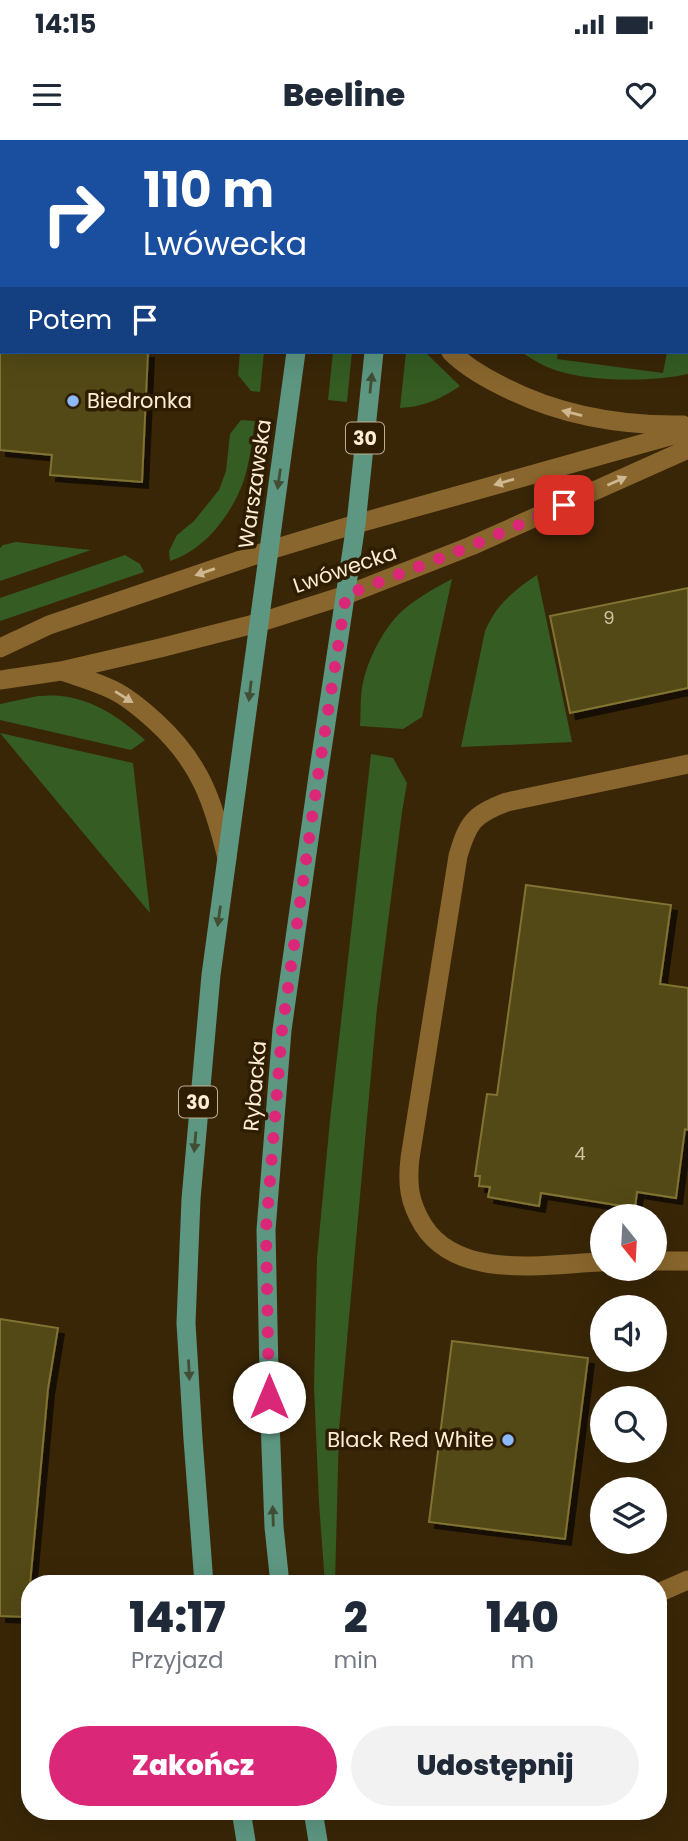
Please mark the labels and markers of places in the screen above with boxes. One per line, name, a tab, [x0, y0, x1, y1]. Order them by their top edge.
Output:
place label: Biedronka	[87, 386, 192, 415]
marker: Biedronka	[65, 393, 81, 409]
pin	[534, 475, 594, 535]
place label: Black Red White	[327, 1425, 494, 1454]
marker: Black Red White	[500, 1432, 516, 1448]

